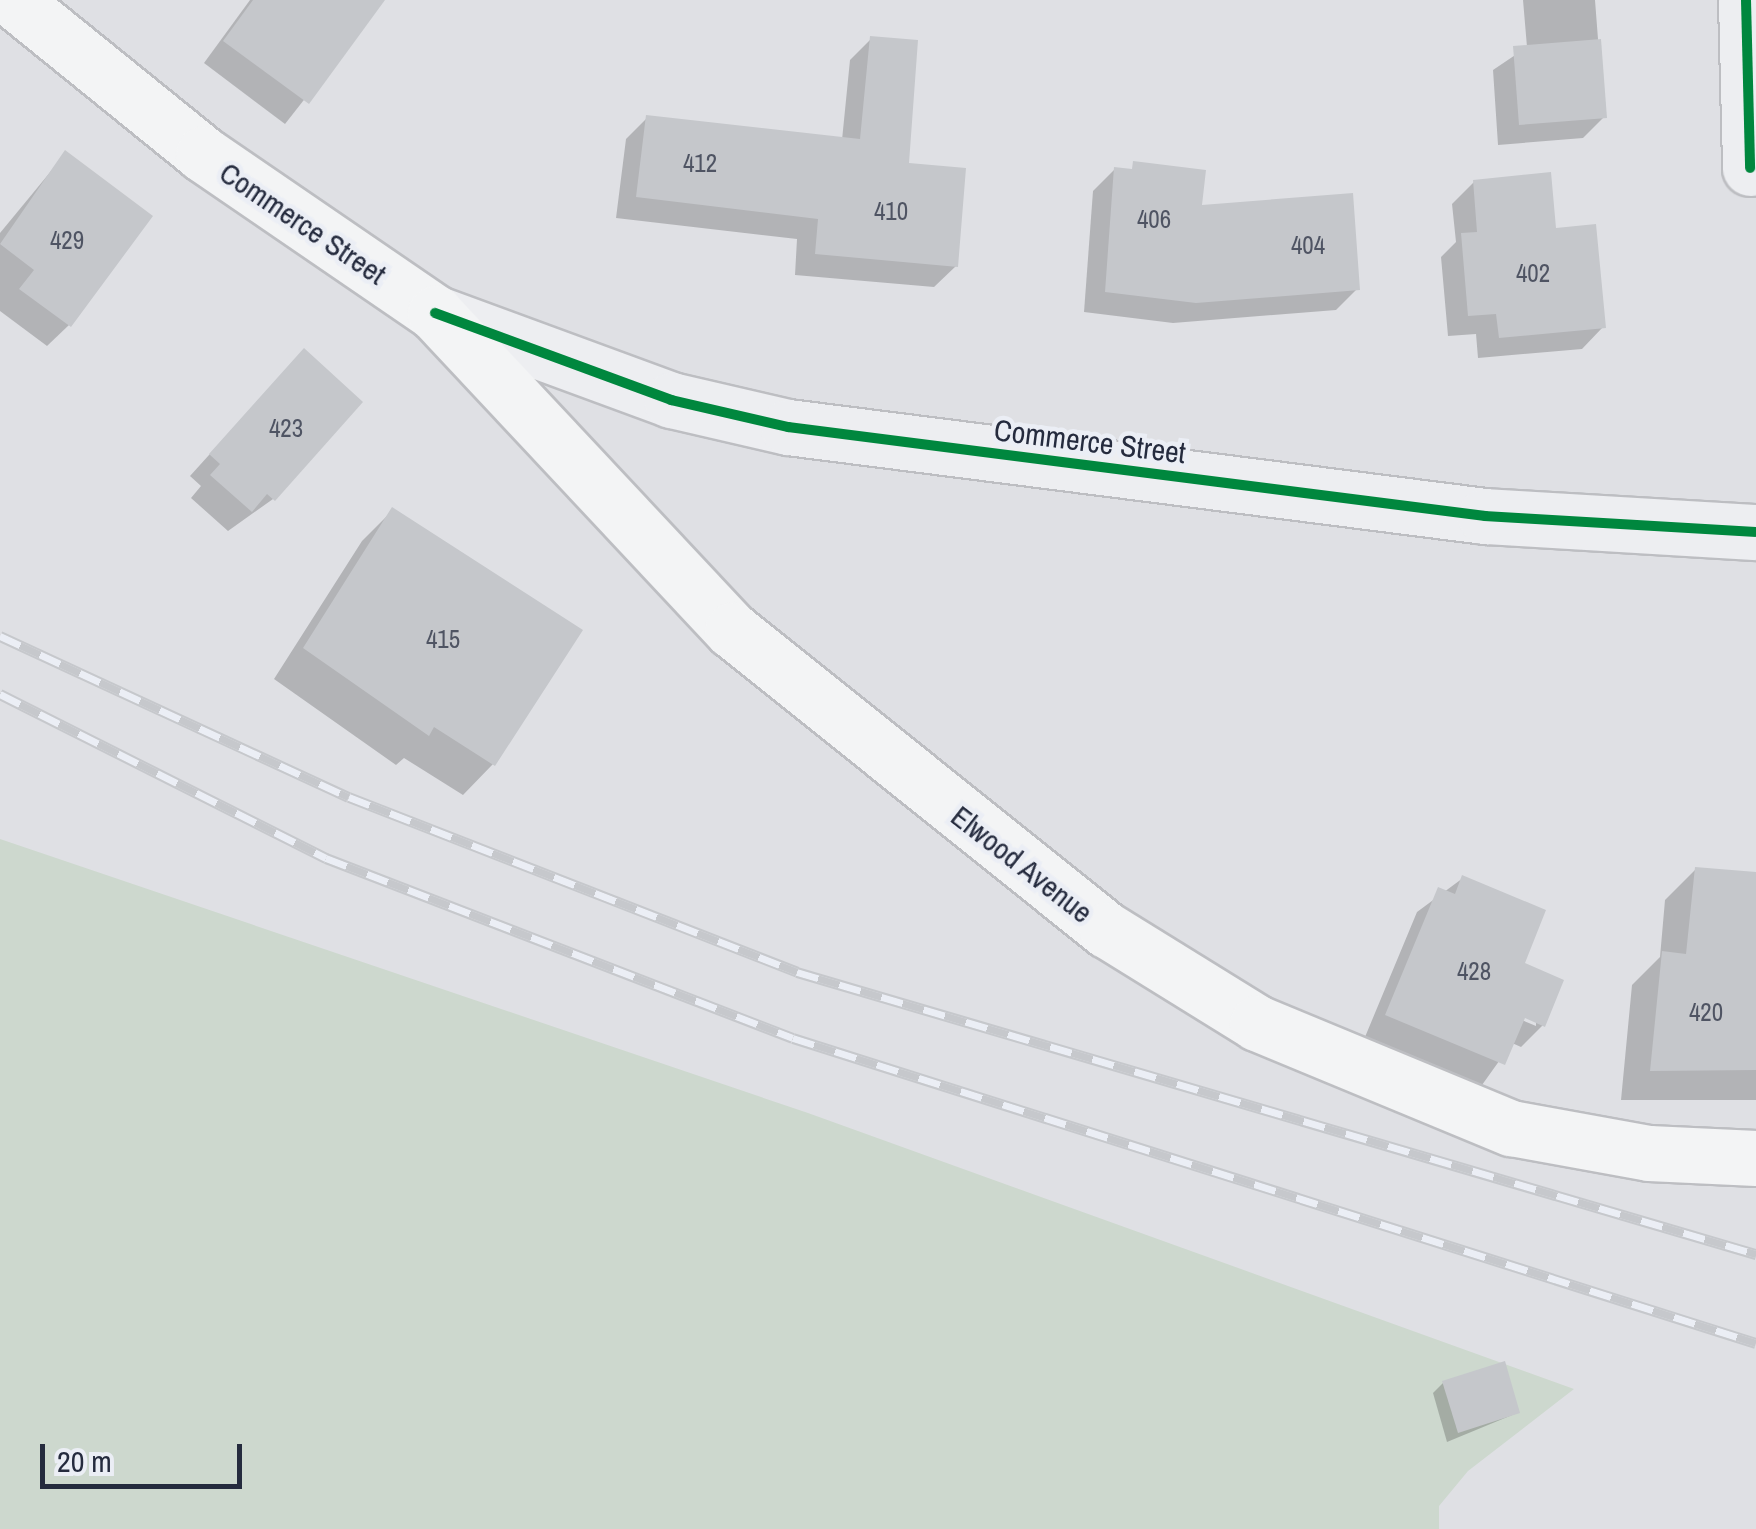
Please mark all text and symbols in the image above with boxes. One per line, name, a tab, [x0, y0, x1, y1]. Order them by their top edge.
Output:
house number: 412	[683, 148, 717, 178]
street label: Commerce Street	[213, 154, 393, 292]
house number: 410	[874, 196, 908, 226]
house number: 406	[1137, 204, 1171, 234]
house number: 429	[50, 225, 84, 255]
house number: 404	[1291, 230, 1325, 260]
house number: 402	[1516, 258, 1550, 288]
street label: Commerce Street	[992, 411, 1188, 471]
house number: 423	[269, 413, 303, 443]
house number: 415	[426, 624, 460, 654]
street label: Elwood Avenue	[944, 797, 1100, 931]
house number: 428	[1457, 956, 1491, 986]
house number: 420	[1689, 997, 1723, 1027]
scale bar	[45, 1424, 248, 1486]
text: 20 m	[57, 1441, 112, 1481]

